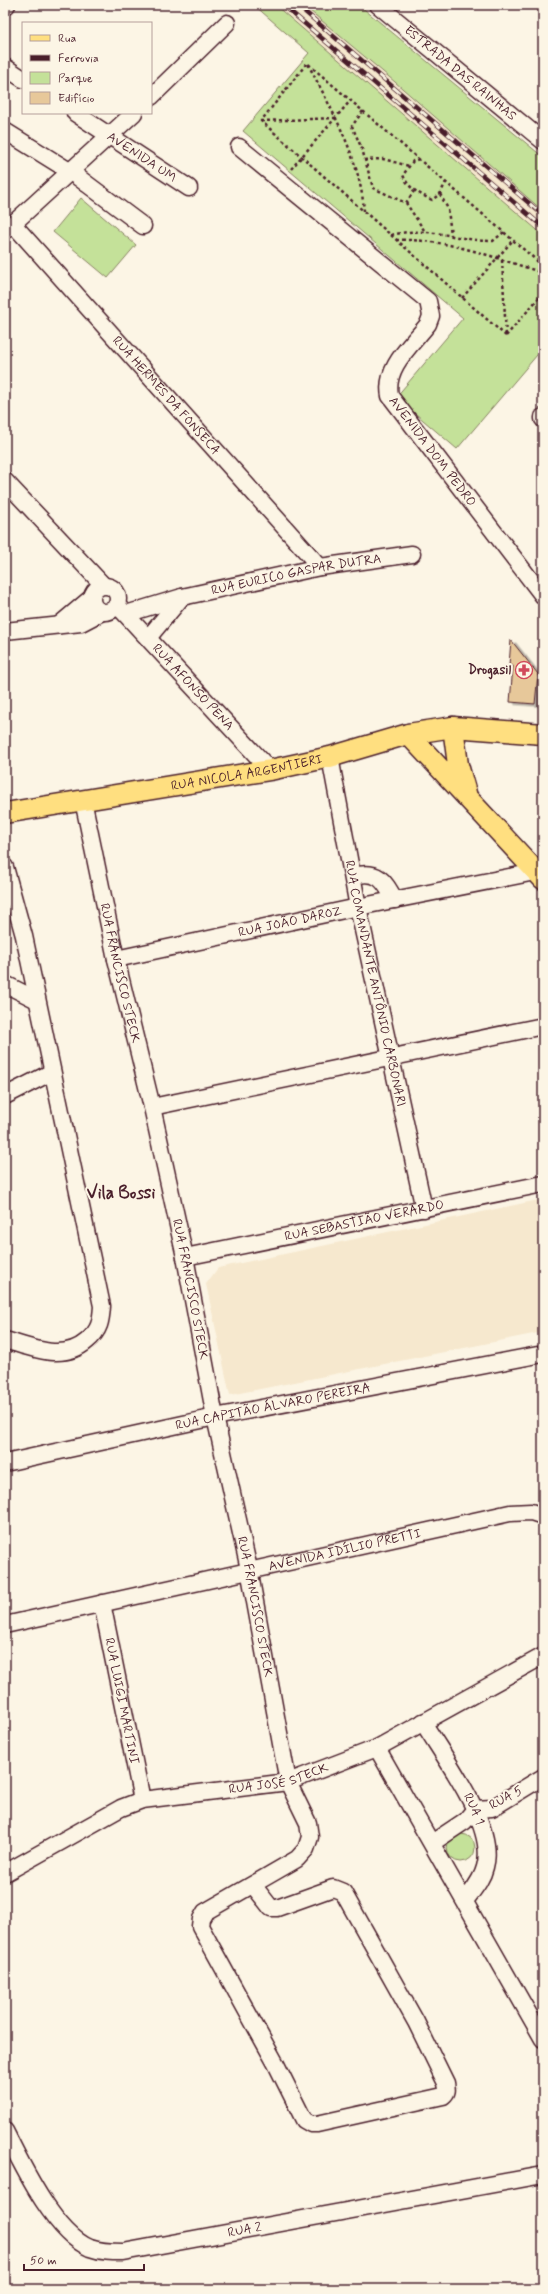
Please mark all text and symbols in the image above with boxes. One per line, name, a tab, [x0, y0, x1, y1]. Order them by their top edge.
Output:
legend	[22, 22, 152, 114]
street label: ESTRADA DAS RAINHAS	[401, 22, 520, 124]
text: Rua	[58, 31, 76, 47]
text: Ferrovia	[58, 51, 99, 67]
text: Parque	[58, 71, 93, 87]
text: Edifício	[58, 91, 94, 107]
street label: AVENIDA UM	[104, 128, 180, 186]
street label: RUA HERMES DA FONSECA	[109, 332, 224, 458]
street label: AVENIDA DOM PEDRO	[385, 393, 480, 510]
street label: RUA EURICO GASPAR DUTRA	[210, 550, 382, 599]
street label: RUA AFONSO PENA	[149, 640, 238, 734]
pharmacy icon: Drogasil	[514, 660, 534, 680]
place label: Drogasil	[468, 662, 511, 680]
street label: RUA NICOLA ARGENTIERI	[170, 750, 324, 794]
street label: RUA COMANDANTE ANTÔNIO CARBONARI	[341, 859, 410, 1108]
street label: RUA FRANCISCO STECK	[96, 902, 145, 1045]
street label: RUA JOÃO DAROZ	[237, 902, 344, 941]
district label: Vila Bossi	[87, 1182, 155, 1204]
street label: RUA SEBASTIÃO VERARDO	[283, 1196, 445, 1245]
street label: RUA FRANCISCO STECK	[168, 1217, 213, 1362]
street label: RUA CAPITÃO ÁLVARO PEREIRA	[174, 1379, 372, 1434]
street label: AVENIDA IDÍLIO PRETTI	[267, 1524, 423, 1575]
street label: RUA FRANCISCO STECK	[233, 1535, 277, 1679]
street label: RUA LUIGI MARTINI	[101, 1636, 143, 1766]
street label: RUA JOSÉ STECK	[228, 1759, 332, 1798]
street label: RUA 5	[486, 1782, 526, 1814]
street label: RUA 1	[460, 1790, 489, 1827]
street label: RUA 2	[226, 2218, 264, 2241]
scale bar	[24, 2246, 144, 2272]
text: 50 m	[30, 2253, 57, 2269]

